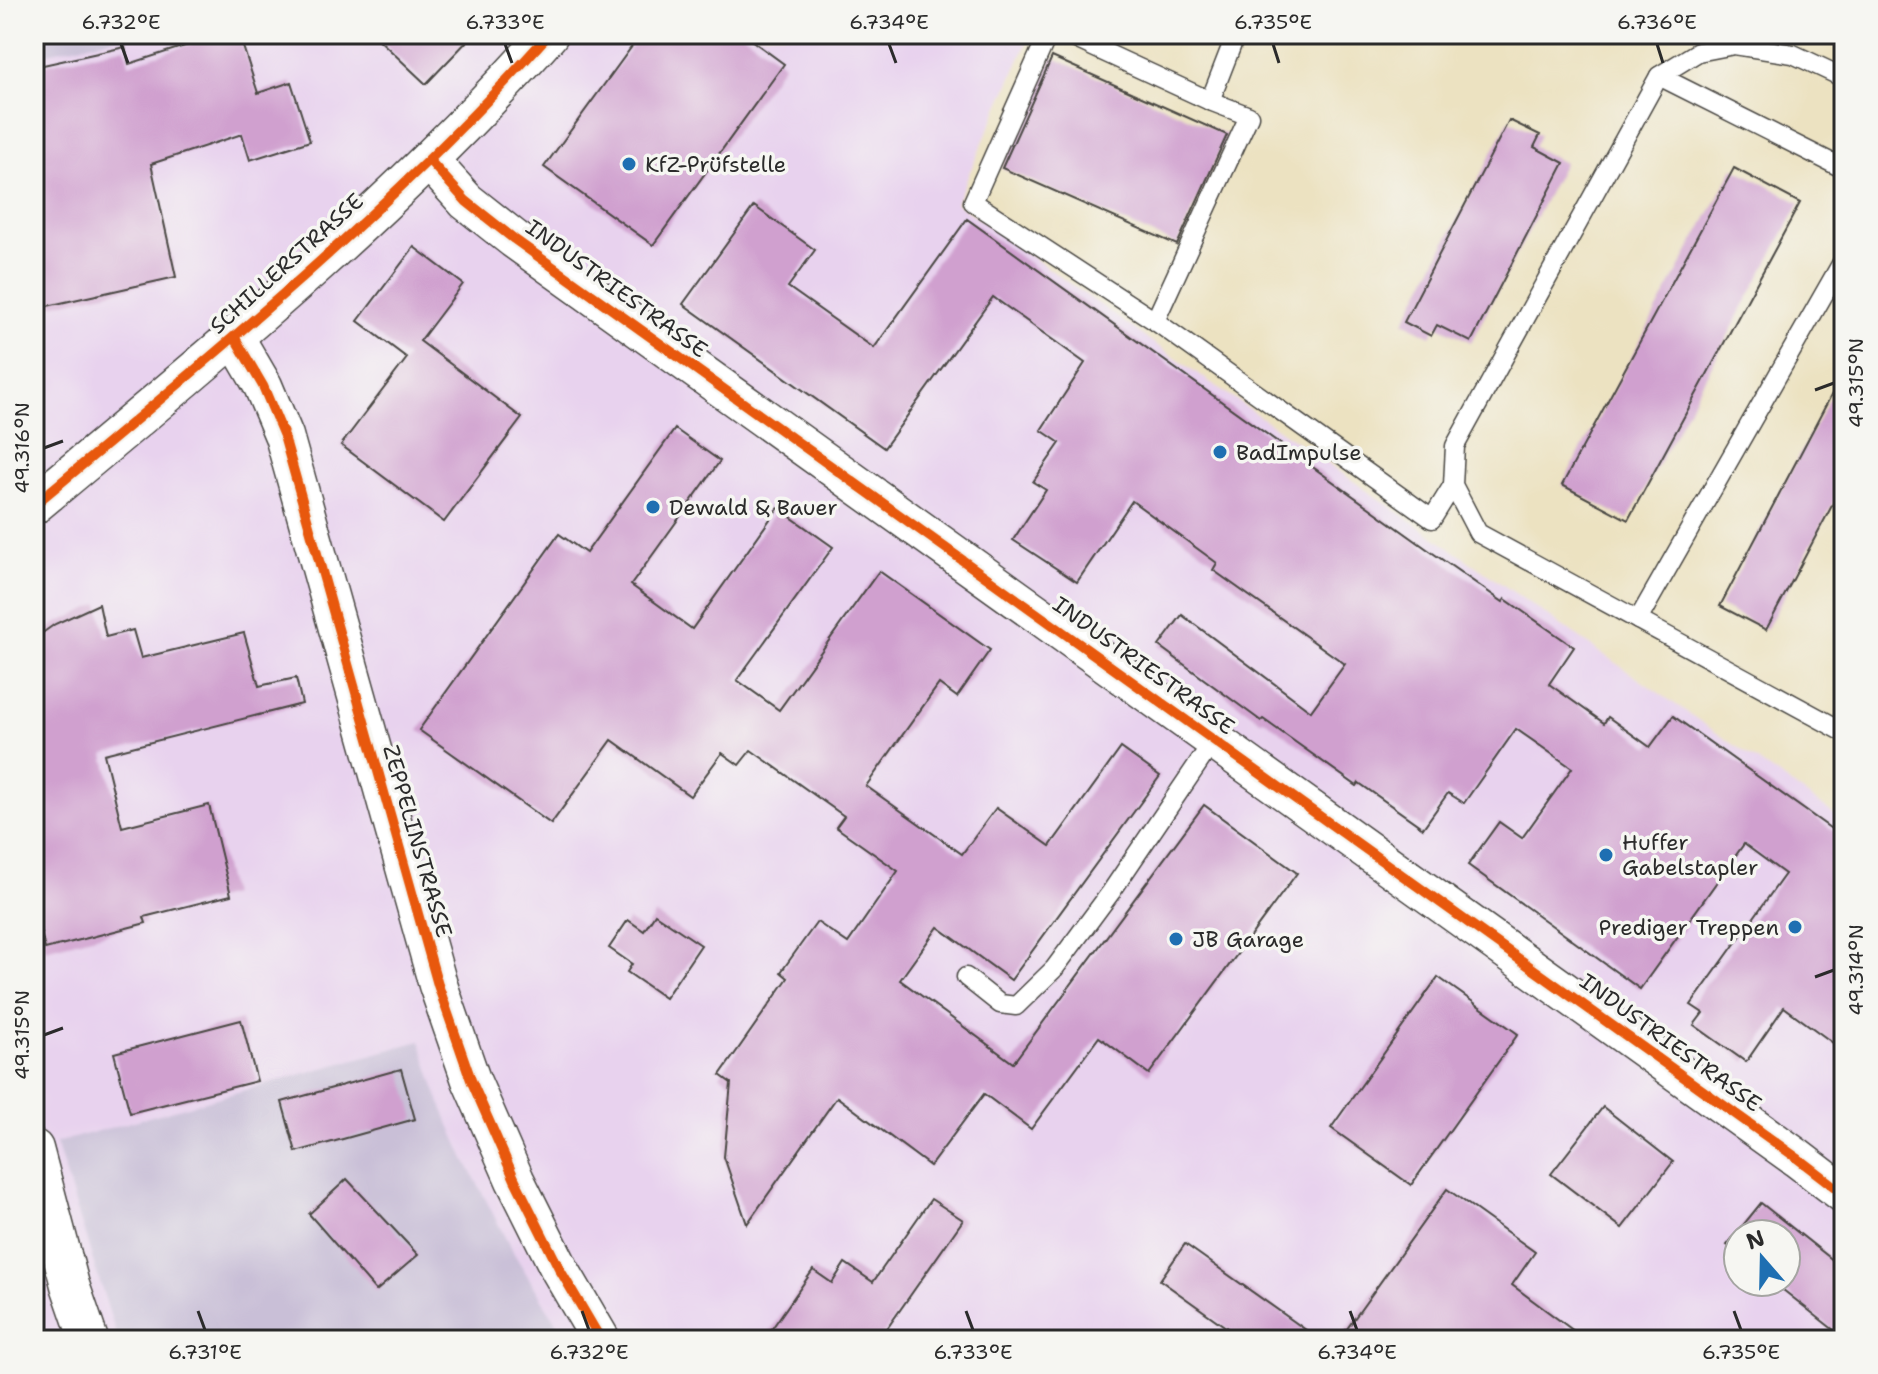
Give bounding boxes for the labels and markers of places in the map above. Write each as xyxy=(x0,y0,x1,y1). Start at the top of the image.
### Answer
place label: KfZ-Prüfstelle xyxy=(645,150,786,179)
marker: KfZ-Prüfstelle xyxy=(620,155,638,173)
place label: BadImpulse xyxy=(1236,438,1362,467)
marker: BadImpulse xyxy=(1211,443,1229,461)
place label: Dewald & Bauer xyxy=(669,493,838,522)
marker: Dewald & Bauer xyxy=(644,498,662,516)
place label: Huffer Gabelstapler xyxy=(1622,828,1758,882)
marker: Huffer Gabelstapler xyxy=(1597,846,1615,864)
place label: Prediger Treppen xyxy=(1599,913,1779,942)
marker: Prediger Treppen xyxy=(1786,918,1804,936)
place label: JB Garage xyxy=(1192,925,1304,954)
marker: JB Garage xyxy=(1167,930,1185,948)

